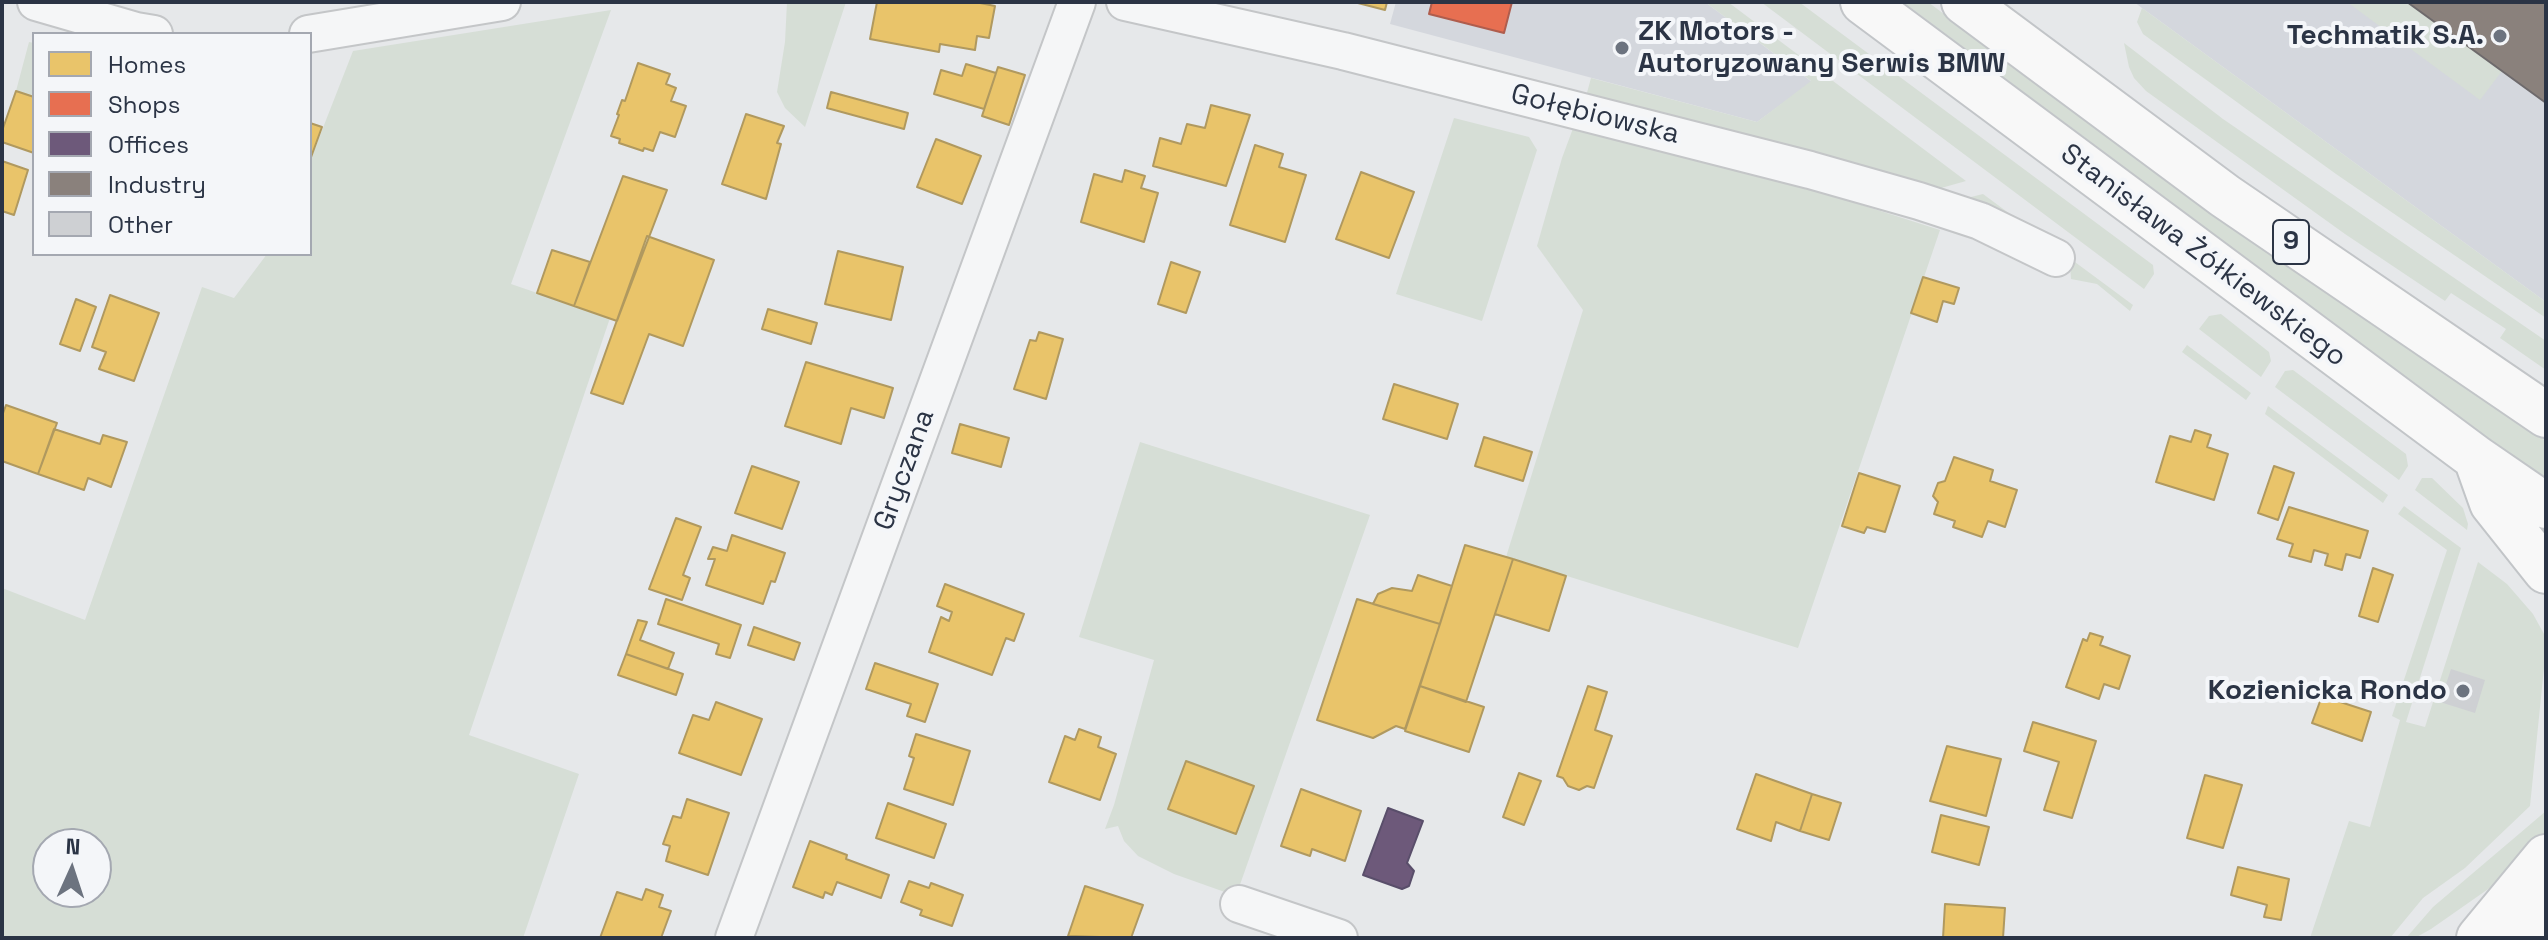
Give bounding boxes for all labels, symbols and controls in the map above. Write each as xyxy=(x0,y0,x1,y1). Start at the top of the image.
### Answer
place label: ZK Motors - Autoryzowany Serwis BMW xyxy=(1638,15,2005,81)
place label: Techmatik S.A. xyxy=(2287,19,2484,53)
marker: Techmatik S.A. xyxy=(2491,27,2509,45)
legend xyxy=(32,32,312,256)
marker: ZK Motors - Autoryzowany Serwis BMW xyxy=(1613,39,1631,57)
text: Homes xyxy=(108,49,186,80)
street label: Gołębiowska xyxy=(1507,78,1683,152)
text: Shops xyxy=(108,89,180,120)
text: Offices xyxy=(108,129,189,160)
street label: Stanisława Żółkiewskiego xyxy=(2054,138,2352,374)
text: Industry xyxy=(108,169,206,200)
text: Other xyxy=(108,209,173,240)
road number: 9 xyxy=(2273,220,2309,264)
street label: Gryczana xyxy=(868,405,942,535)
place label: Kozienicka Rondo xyxy=(2208,674,2447,708)
marker: Kozienicka Rondo xyxy=(2454,682,2472,700)
north arrow xyxy=(32,828,112,908)
text: N xyxy=(65,832,81,860)

